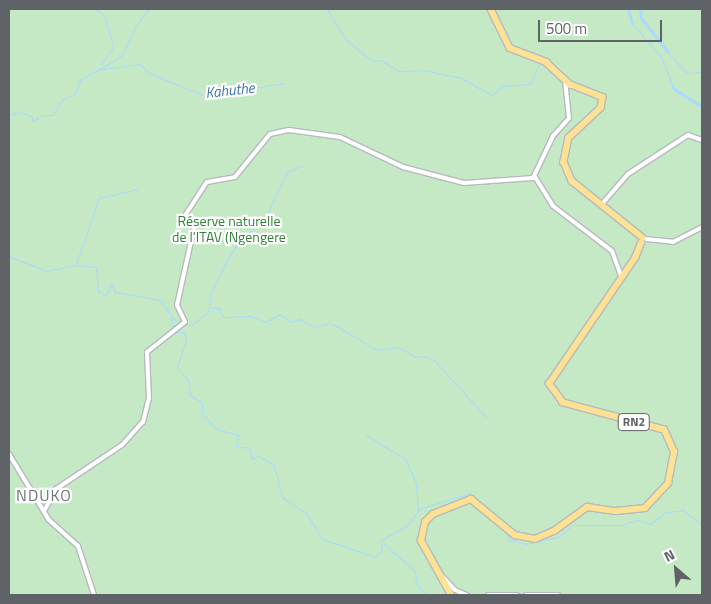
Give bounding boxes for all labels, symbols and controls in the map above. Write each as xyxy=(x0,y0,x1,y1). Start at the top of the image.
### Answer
scale bar xyxy=(541,10,665,42)
text: 500 m xyxy=(546,17,587,40)
water label: Kahuthe xyxy=(205,78,255,102)
park label: Réserve naturelle de l'ITAV (Ngengere xyxy=(172,213,286,246)
road number: RN2 xyxy=(618,412,650,432)
district label: NDUKO xyxy=(15,485,73,505)
north arrow xyxy=(651,544,701,594)
text: N xyxy=(660,544,678,567)

